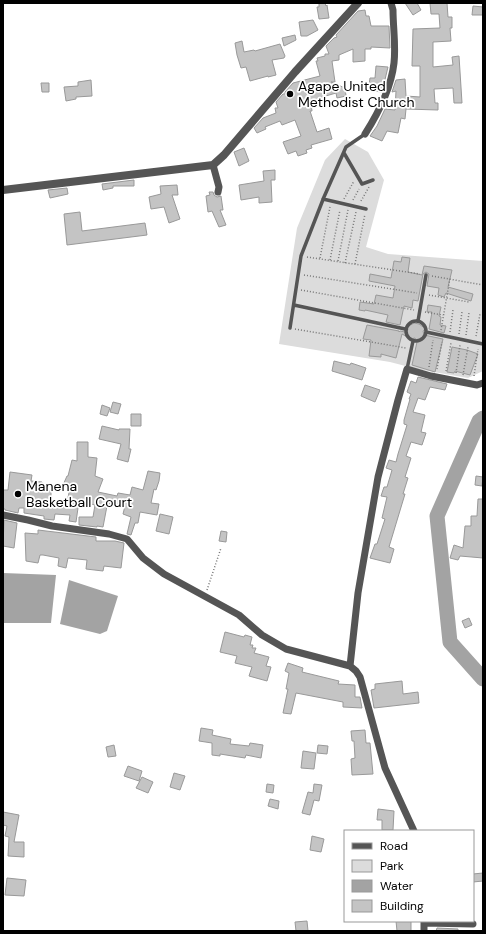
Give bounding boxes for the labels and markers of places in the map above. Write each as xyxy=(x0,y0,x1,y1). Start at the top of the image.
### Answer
place label: Agape United Methodist Church xyxy=(298,77,414,111)
marker: Agape United Methodist Church xyxy=(285,89,295,99)
place label: Manena Basketball Court xyxy=(26,477,132,511)
marker: Manena Basketball Court xyxy=(13,489,23,499)

